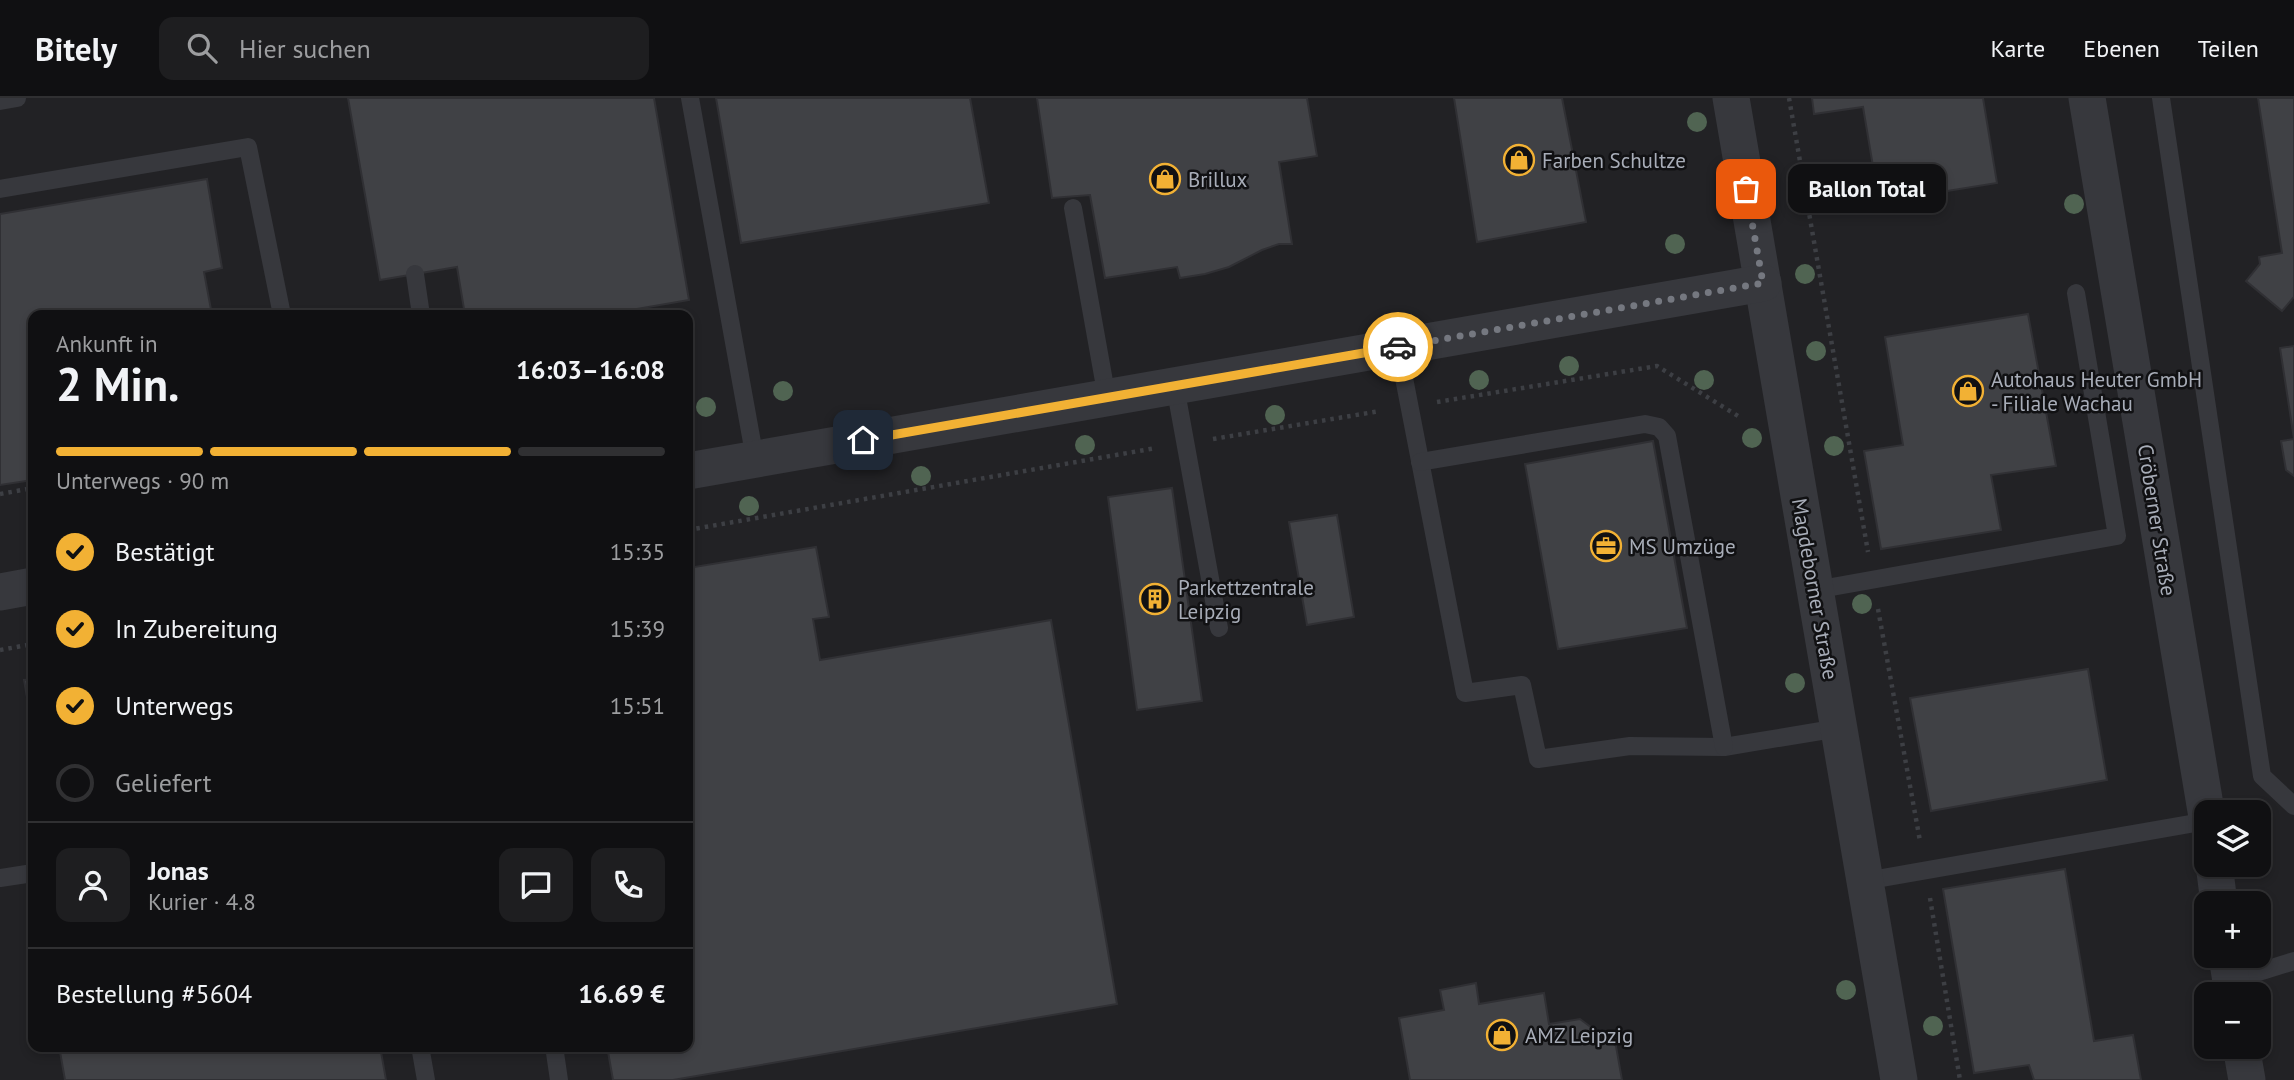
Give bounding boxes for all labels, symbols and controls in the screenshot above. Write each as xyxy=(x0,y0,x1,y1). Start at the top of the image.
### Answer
search box xyxy=(159,17,649,80)
text: Bitely xyxy=(35,27,117,70)
icon: search xyxy=(183,29,221,67)
text: Hier suchen xyxy=(239,32,371,65)
text: Karte xyxy=(1991,33,2045,64)
text: Ebenen xyxy=(2083,33,2160,64)
text: Teilen xyxy=(2198,33,2259,64)
shop icon: Farben Schultze xyxy=(1502,143,1536,177)
place label: Farben Schultze xyxy=(1542,147,1686,174)
pin xyxy=(1716,159,1776,219)
shop icon: Brillux xyxy=(1148,162,1182,196)
callout: Ballon Total xyxy=(1788,164,1946,214)
place label: Brillux xyxy=(1188,166,1248,193)
icon: bag xyxy=(1727,170,1765,208)
text: Ballon Total xyxy=(1808,174,1926,203)
courier xyxy=(1363,312,1433,382)
icon: car xyxy=(1379,328,1417,366)
text: Ankunft in xyxy=(56,329,158,358)
text: 16:03–16:08 xyxy=(516,353,665,386)
text: 2 Min. xyxy=(56,354,179,414)
place label: Autohaus Heuter GmbH - Filiale Wachau xyxy=(1991,366,2202,417)
shop icon: Autohaus Heuter GmbH - Filiale Wachau xyxy=(1951,374,1985,408)
pin xyxy=(833,410,893,470)
icon: home xyxy=(844,421,882,459)
street label: Cröberner Straße xyxy=(2132,442,2182,598)
text: Unterwegs · 90 m xyxy=(56,466,229,495)
street label: Magdeborner Straße xyxy=(1786,496,1844,682)
office icon: MS Umzüge xyxy=(1589,529,1623,563)
icon: check xyxy=(56,533,94,571)
place label: MS Umzüge xyxy=(1629,533,1736,560)
text: Bestätigt xyxy=(115,535,215,568)
text: 15:35 xyxy=(610,537,665,566)
place label: Parkettzentrale Leipzig xyxy=(1178,574,1314,625)
building icon: Parkettzentrale Leipzig xyxy=(1138,582,1172,616)
icon: check xyxy=(56,610,94,648)
text: In Zubereitung xyxy=(115,612,278,645)
text: 15:39 xyxy=(610,614,665,643)
icon: check xyxy=(56,687,94,725)
text: Unterwegs xyxy=(115,689,233,722)
text: 15:51 xyxy=(610,691,665,720)
text: Geliefert xyxy=(115,766,212,799)
map controls xyxy=(2194,800,2271,1059)
button: layers xyxy=(2194,800,2271,877)
button: person xyxy=(56,848,130,922)
button: chat xyxy=(499,848,573,922)
button: phone xyxy=(591,848,665,922)
text: Jonas xyxy=(148,854,209,887)
text: Kurier · 4.8 xyxy=(148,887,256,916)
button: + xyxy=(2194,891,2271,968)
text: Bestellung #5604 xyxy=(56,977,252,1010)
text: 16.69 € xyxy=(578,977,665,1010)
button: − xyxy=(2194,982,2271,1059)
shop icon: AMZ Leipzig xyxy=(1485,1018,1519,1052)
place label: AMZ Leipzig xyxy=(1525,1022,1633,1049)

